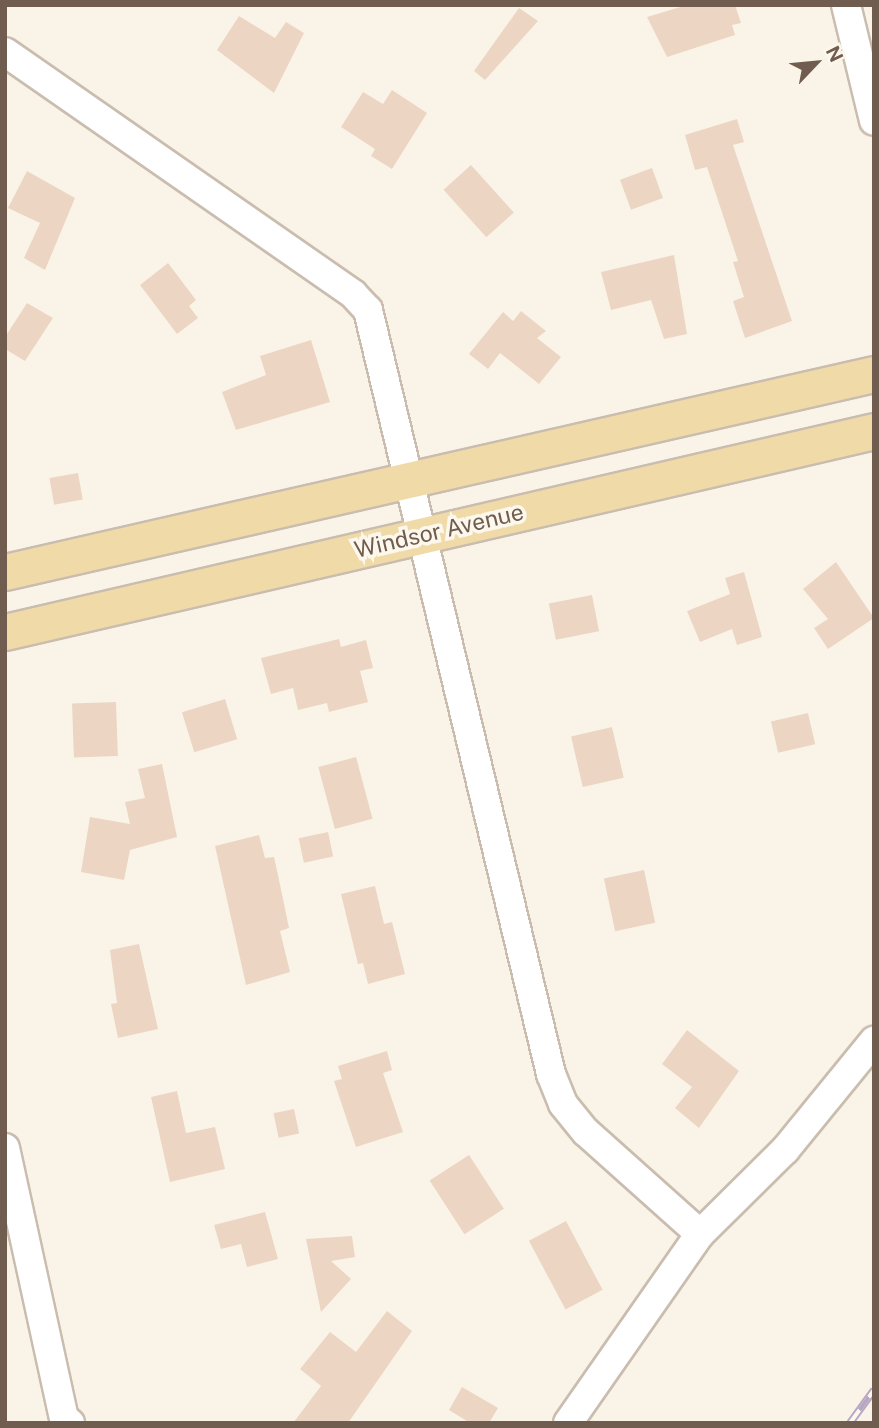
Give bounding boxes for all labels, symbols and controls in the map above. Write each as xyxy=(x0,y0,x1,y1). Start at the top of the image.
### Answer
north arrow xyxy=(781,28,851,98)
text: N xyxy=(822,42,848,65)
street label: Windsor Avenue xyxy=(352,498,526,564)

